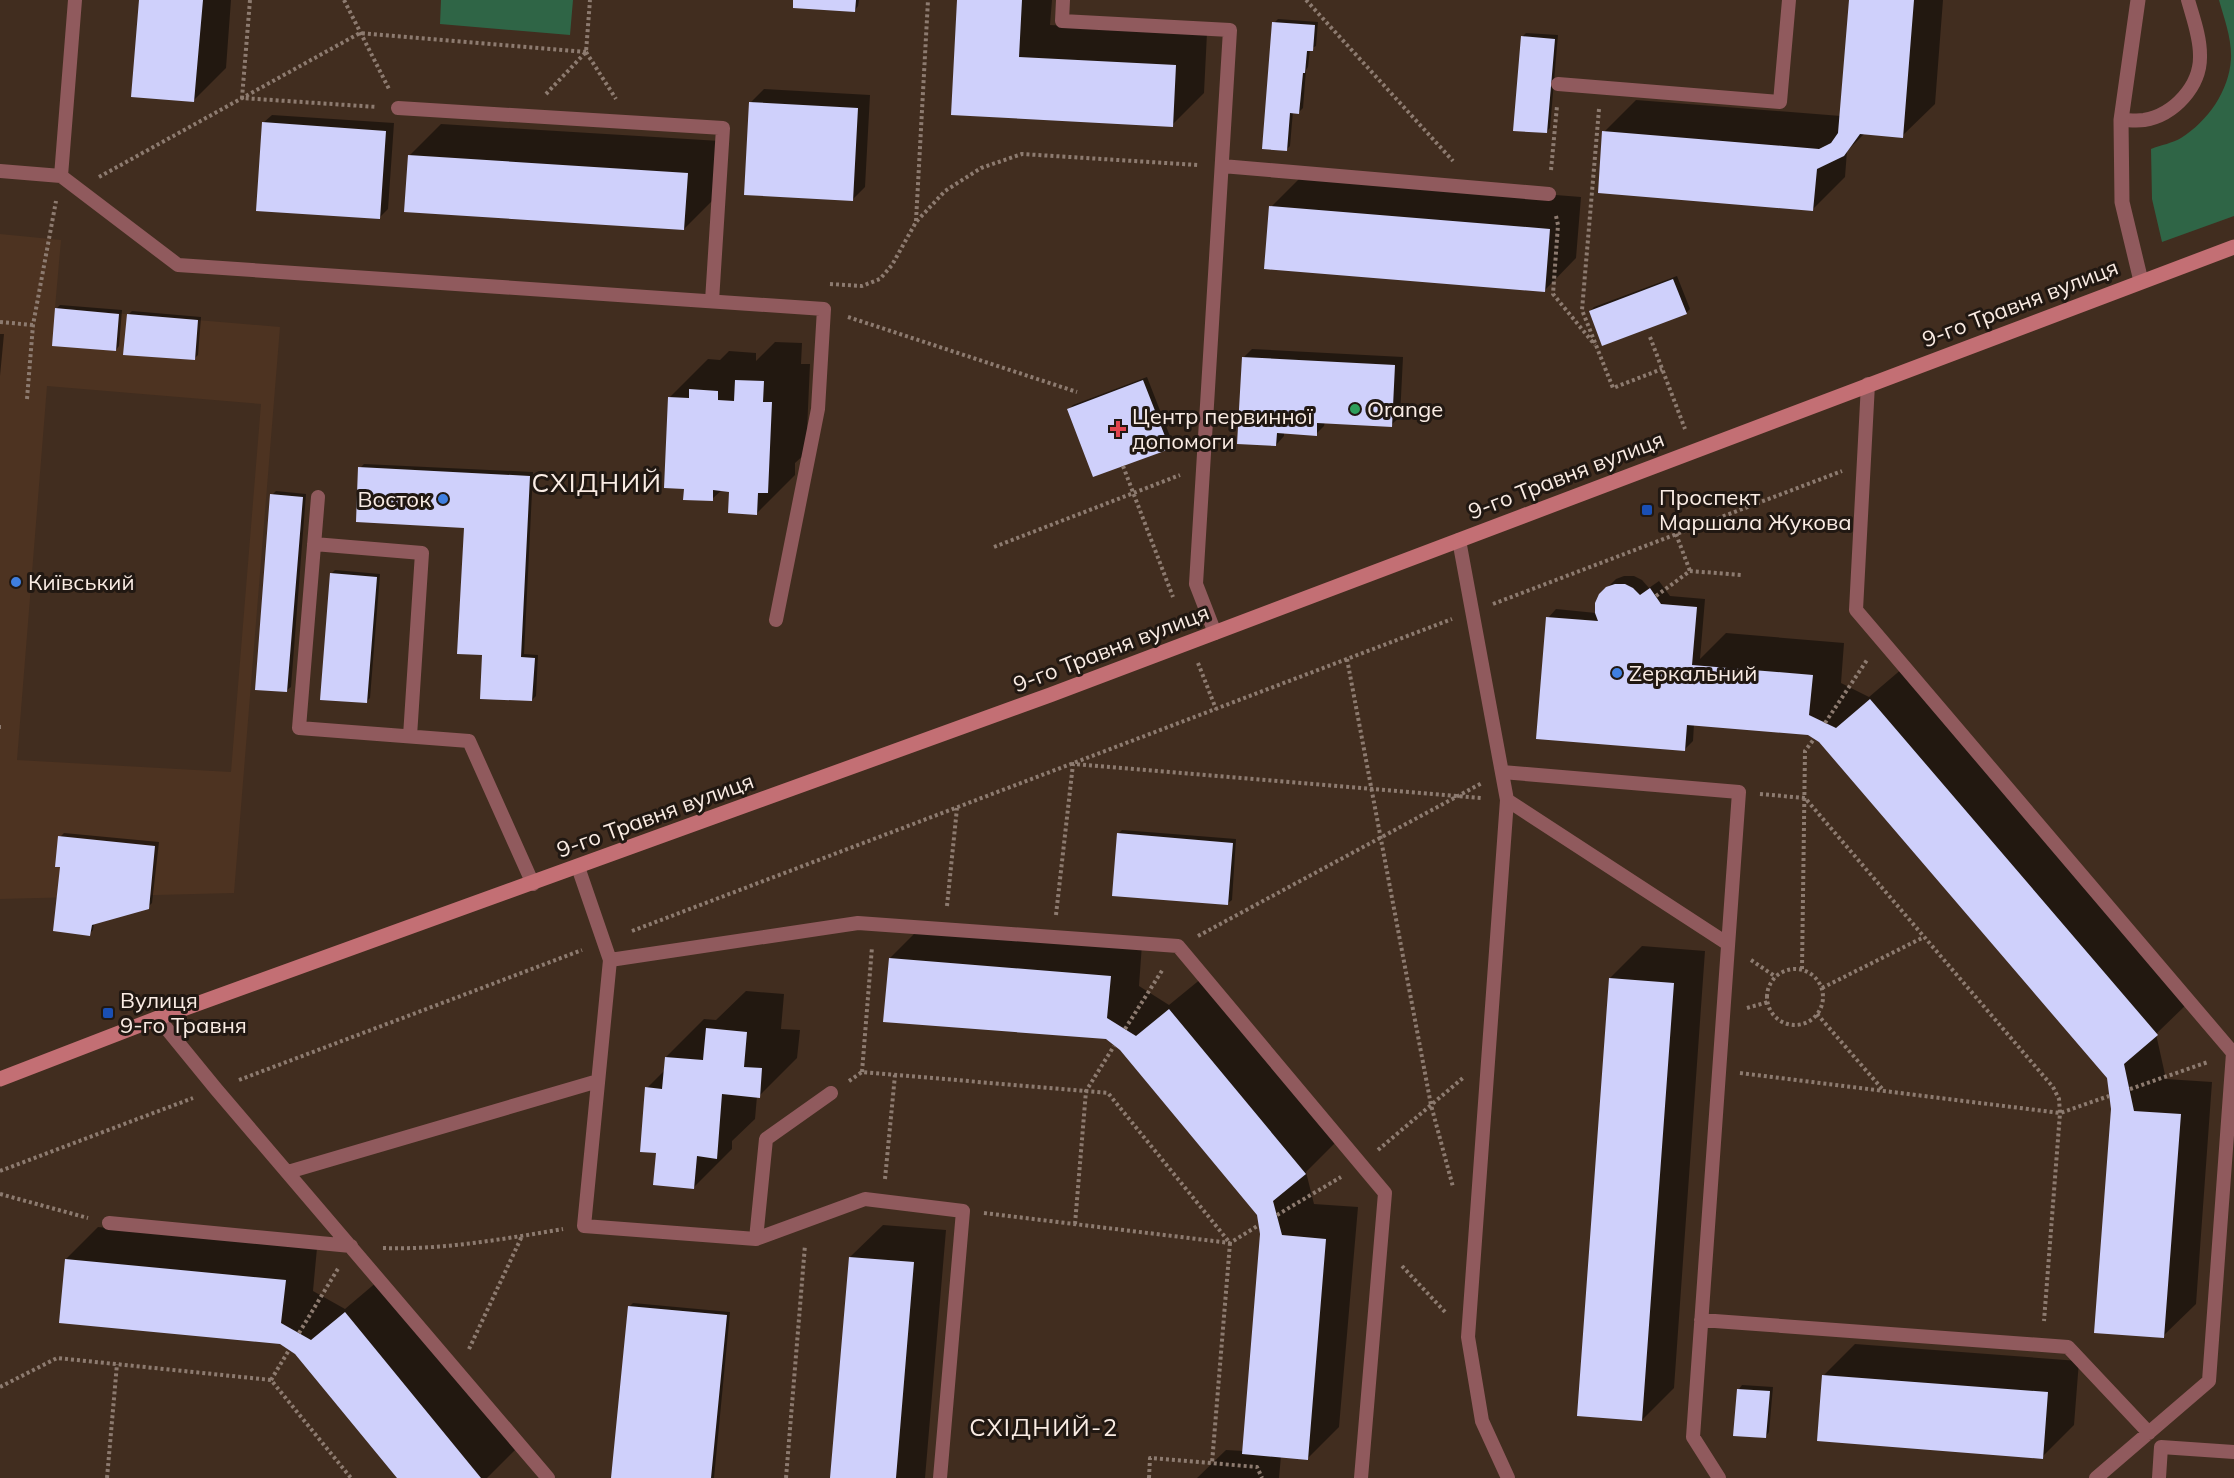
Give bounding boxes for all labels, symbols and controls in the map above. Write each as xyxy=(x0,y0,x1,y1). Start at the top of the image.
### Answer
street label: 9-го Травня вулиця xyxy=(1918,253,2122,353)
place label: Orange xyxy=(1367,395,1443,423)
place label: Центр первинної допомоги xyxy=(1132,402,1313,455)
marker: Orange xyxy=(1348,402,1362,416)
marker: Центр первинної допомоги xyxy=(1109,420,1127,438)
street label: 9-го Травня вулиця xyxy=(1464,425,1668,525)
district label: СХІДНИЙ xyxy=(531,466,663,499)
place label: Проспект Маршала Жукова xyxy=(1659,483,1852,536)
place label: Восток xyxy=(358,485,431,513)
marker: Восток xyxy=(436,492,450,506)
marker: Проспект Маршала Жукова xyxy=(1640,503,1654,517)
place label: Київський xyxy=(28,568,134,596)
marker: Київський xyxy=(9,575,23,589)
street label: 9-го Травня вулиця xyxy=(1009,598,1213,698)
place label: Zеркальний xyxy=(1629,659,1757,687)
marker: Zеркальний xyxy=(1610,666,1624,680)
street label: 9-го Травня вулиця xyxy=(553,766,757,864)
place label: Вулиця 9-го Травня xyxy=(120,986,247,1039)
marker: Вулиця 9-го Травня xyxy=(101,1006,115,1020)
district label: СХІДНИЙ-2 xyxy=(969,1412,1119,1442)

